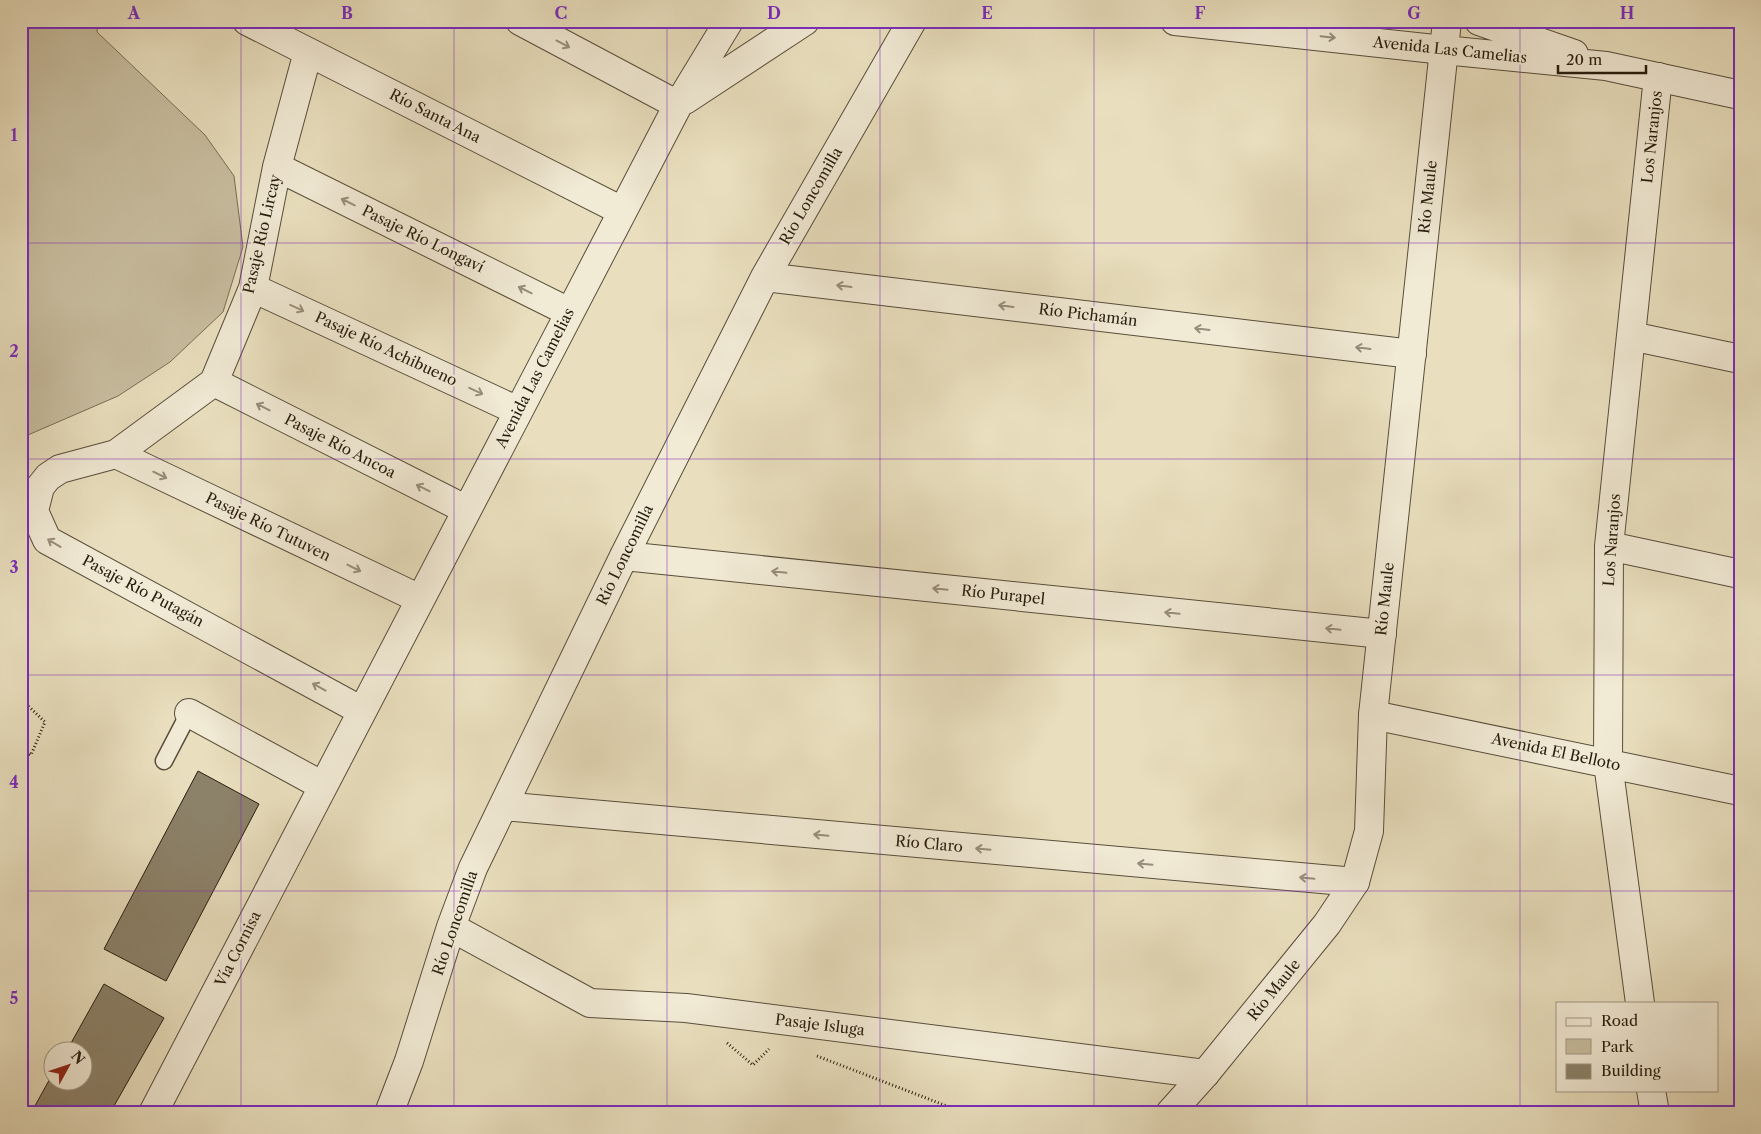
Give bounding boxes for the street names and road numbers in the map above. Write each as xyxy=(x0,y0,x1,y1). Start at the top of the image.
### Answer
street label: Avenida Las Camelias xyxy=(1371,32,1528,67)
street label: Río Santa Ana xyxy=(386,84,484,147)
street label: Los Naranjos xyxy=(1637,90,1666,184)
street label: Río Loncomilla xyxy=(775,143,846,248)
street label: Río Maule xyxy=(1414,159,1441,235)
street label: Pasaje Río Lircay xyxy=(239,172,285,295)
street label: Pasaje Río Longaví xyxy=(359,201,488,277)
street label: Río Pichamán xyxy=(1037,299,1139,330)
street label: Avenida Las Camelias xyxy=(491,305,578,452)
street label: Pasaje Río Achibueno xyxy=(312,307,460,390)
street label: Pasaje Río Ancoa xyxy=(281,409,399,482)
street label: Pasaje Río Tutuven xyxy=(203,488,334,565)
street label: Los Naranjos xyxy=(1599,493,1624,587)
street label: Río Loncomilla xyxy=(592,501,657,608)
street label: Pasaje Río Putagán xyxy=(79,550,208,631)
street label: Río Maule xyxy=(1371,561,1398,637)
street label: Río Purapel xyxy=(960,581,1046,608)
street label: Avenida El Belloto xyxy=(1489,728,1622,774)
street label: Río Claro xyxy=(894,831,964,856)
street label: Río Loncomilla xyxy=(428,868,481,978)
street label: Vía Cornisa xyxy=(210,908,265,991)
street label: Río Maule xyxy=(1243,955,1304,1024)
street label: Pasaje Isluga xyxy=(774,1010,866,1039)

